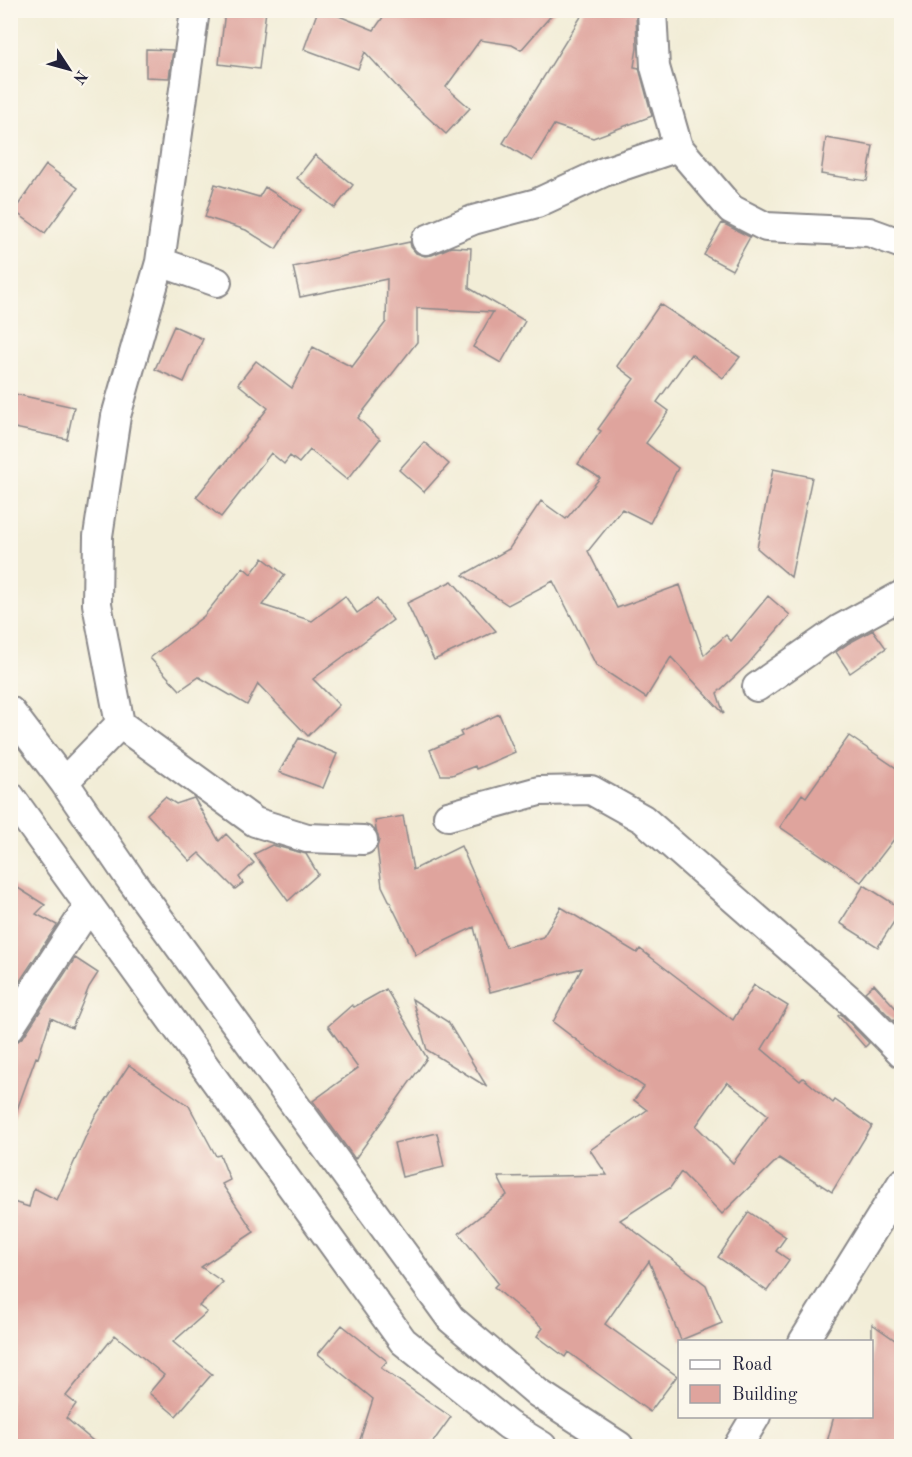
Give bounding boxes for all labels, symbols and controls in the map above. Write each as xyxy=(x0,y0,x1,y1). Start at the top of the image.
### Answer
north arrow xyxy=(39,39,99,99)
text: N xyxy=(69,67,90,87)
legend xyxy=(678,1340,873,1418)
text: Road xyxy=(732,1356,772,1374)
text: Building xyxy=(732,1386,798,1404)

